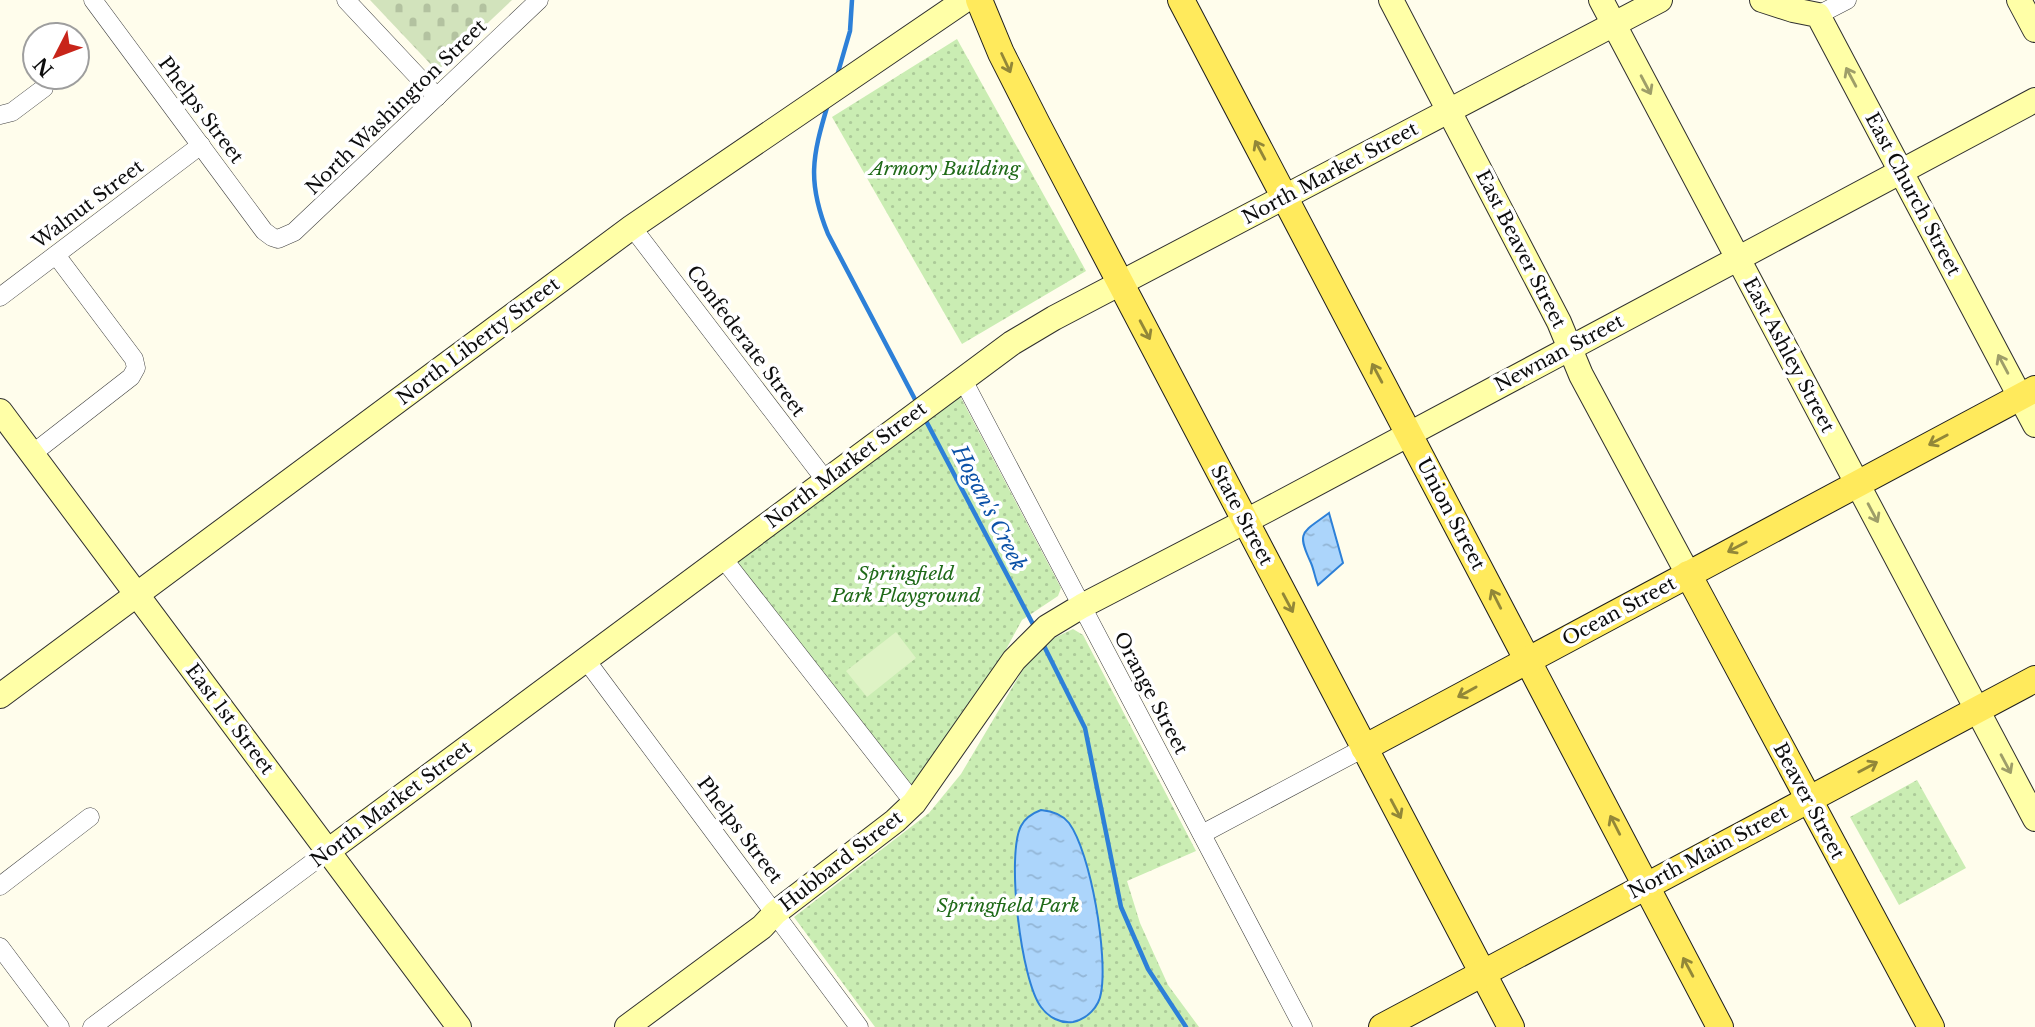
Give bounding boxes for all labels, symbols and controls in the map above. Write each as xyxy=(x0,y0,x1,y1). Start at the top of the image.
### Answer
street label: North Washington Street xyxy=(301,14,492,199)
north arrow xyxy=(21,21,91,91)
street label: Phelps Street xyxy=(154,52,249,168)
one-way arrow xyxy=(1000,52,1013,73)
text: N xyxy=(29,53,58,81)
one-way arrow xyxy=(1843,67,1857,87)
one-way arrow xyxy=(1640,74,1653,95)
street label: East Church Street xyxy=(1860,109,1966,280)
street label: North Market Street xyxy=(1238,117,1423,229)
one-way arrow xyxy=(1253,140,1266,161)
street label: Walnut Street xyxy=(27,154,149,254)
park label: Armory Building xyxy=(867,157,1022,180)
street label: East Beaver Street xyxy=(1471,166,1571,333)
street label: Confederate Street xyxy=(682,261,811,422)
street label: North Liberty Street xyxy=(392,272,565,410)
street label: East Ashley Street xyxy=(1738,274,1840,437)
street label: Newnan Street xyxy=(1491,309,1628,397)
one-way arrow xyxy=(1138,319,1152,339)
one-way arrow xyxy=(1996,354,2009,375)
one-way arrow xyxy=(1370,363,1383,384)
street label: North Market Street xyxy=(761,396,932,533)
one-way arrow xyxy=(1928,434,1949,447)
water label: Hogan's Creek xyxy=(946,440,1032,575)
street label: Union Street xyxy=(1412,454,1491,575)
street label: State Street xyxy=(1206,461,1278,570)
one-way arrow xyxy=(1866,502,1880,523)
one-way arrow xyxy=(1728,540,1748,554)
park label: Springfield Park Playground xyxy=(830,562,981,607)
street label: Ocean Street xyxy=(1558,571,1680,651)
one-way arrow xyxy=(1488,589,1502,610)
one-way arrow xyxy=(1282,592,1295,613)
street label: Orange Street xyxy=(1109,628,1193,759)
street label: East 1st Street xyxy=(181,659,280,779)
one-way arrow xyxy=(1457,686,1478,700)
street label: North Market Street xyxy=(306,735,477,872)
street label: Beaver Street xyxy=(1769,739,1850,864)
one-way arrow xyxy=(1999,753,2013,774)
one-way arrow xyxy=(1858,760,1878,774)
street label: Phelps Street xyxy=(693,772,788,888)
one-way arrow xyxy=(1389,798,1403,818)
street label: North Main Street xyxy=(1624,800,1792,904)
street label: Hubbard Street xyxy=(775,805,908,916)
one-way arrow xyxy=(1607,815,1621,836)
park label: Springfield Park xyxy=(936,894,1080,917)
one-way arrow xyxy=(1681,957,1694,978)

